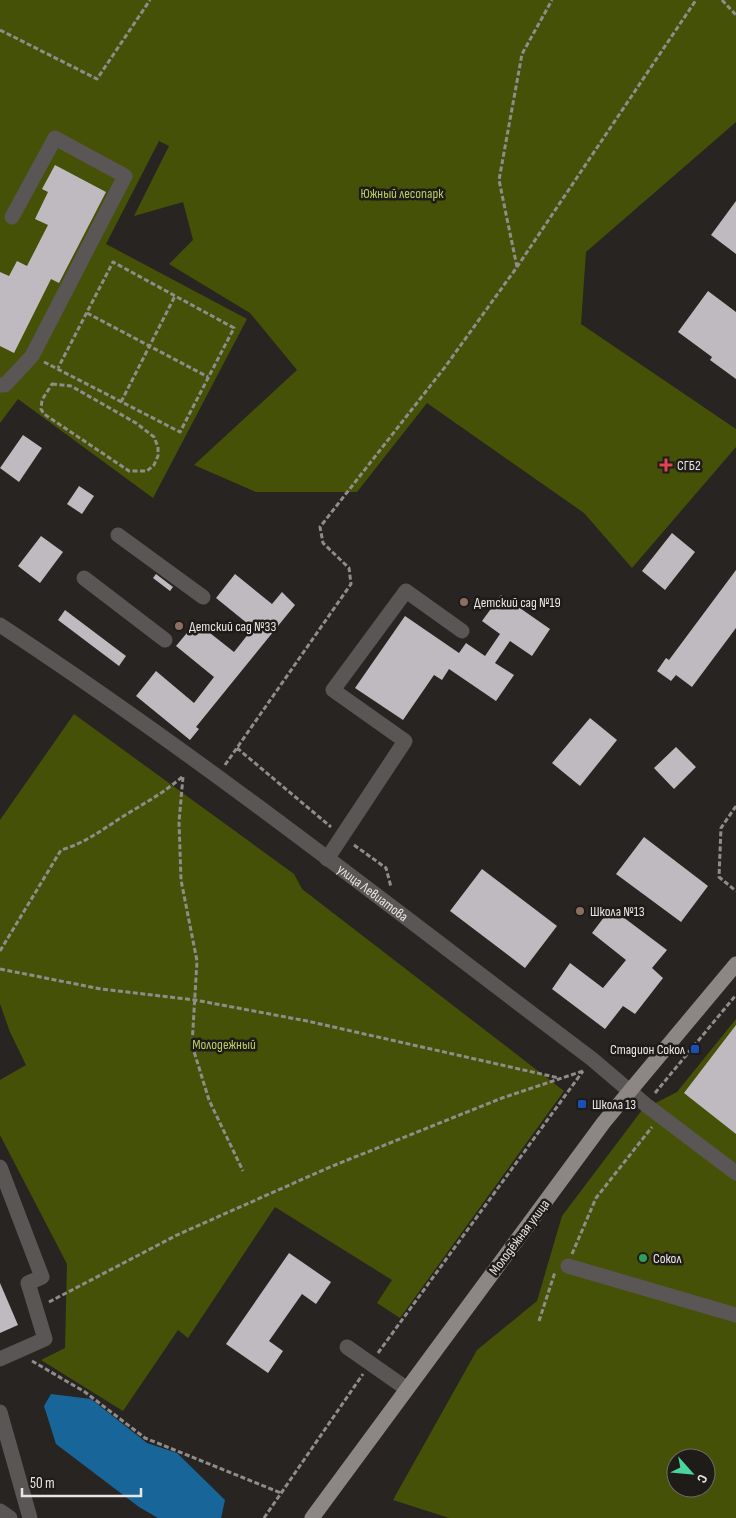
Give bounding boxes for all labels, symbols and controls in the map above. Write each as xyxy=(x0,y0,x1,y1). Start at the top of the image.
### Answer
park label: Южный лесопарк xyxy=(360,185,444,202)
place label: СГБ2 xyxy=(677,457,701,474)
marker: СГБ2 xyxy=(659,458,673,472)
place label: Детский сад №19 xyxy=(474,594,561,611)
marker: Детский сад №19 xyxy=(458,596,470,608)
place label: Детский сад №33 xyxy=(189,618,276,635)
marker: Детский сад №33 xyxy=(173,620,185,632)
street label: улица Левиатова xyxy=(334,861,411,925)
place label: Школа №13 xyxy=(590,903,645,920)
marker: Школа №13 xyxy=(574,905,586,917)
park label: Молодежный xyxy=(192,1036,256,1053)
place label: Стадион Сокол xyxy=(610,1041,685,1058)
marker: Стадион Сокол xyxy=(689,1043,701,1055)
place label: Школа 13 xyxy=(592,1096,636,1113)
marker: Школа 13 xyxy=(576,1098,588,1110)
street label: Молодёжная улица xyxy=(485,1196,553,1278)
place label: Сокол xyxy=(653,1250,681,1267)
marker: Сокол xyxy=(637,1252,649,1264)
north arrow xyxy=(666,1448,716,1498)
scale bar xyxy=(22,1466,141,1498)
text: С xyxy=(693,1472,711,1486)
text: 50 m xyxy=(30,1474,55,1493)

